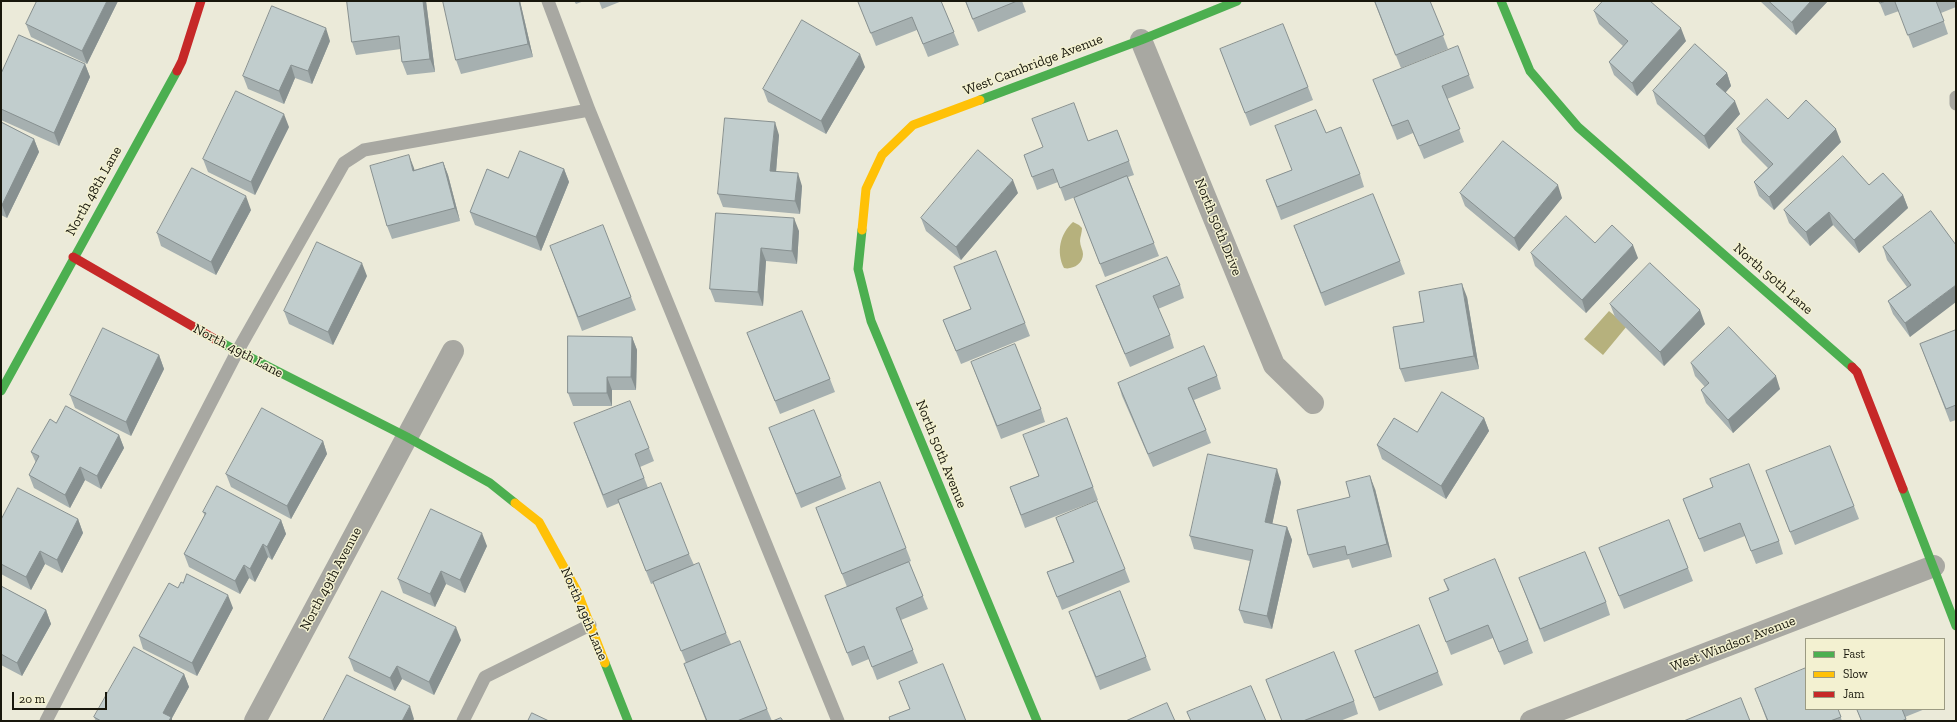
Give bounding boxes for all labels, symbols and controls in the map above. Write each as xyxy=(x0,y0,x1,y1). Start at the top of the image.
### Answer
street label: West Cambridge Avenue xyxy=(961,31,1105,99)
street label: North 48th Lane xyxy=(63,143,125,239)
street label: North 50th Drive xyxy=(1191,176,1245,278)
street label: North 50th Lane xyxy=(1730,240,1816,318)
street label: North 49th Lane xyxy=(190,320,286,382)
street label: North 50th Avenue xyxy=(912,397,970,511)
street label: North 49th Avenue xyxy=(297,524,365,634)
street label: North 49th Lane xyxy=(557,565,611,663)
street label: West Windsor Avenue xyxy=(1668,612,1798,676)
legend xyxy=(1805,638,1945,710)
text: Fast xyxy=(1843,647,1865,661)
text: Slow xyxy=(1843,667,1868,681)
scale bar xyxy=(14,684,109,710)
text: Jam xyxy=(1843,687,1864,701)
text: 20 m xyxy=(19,692,45,706)

